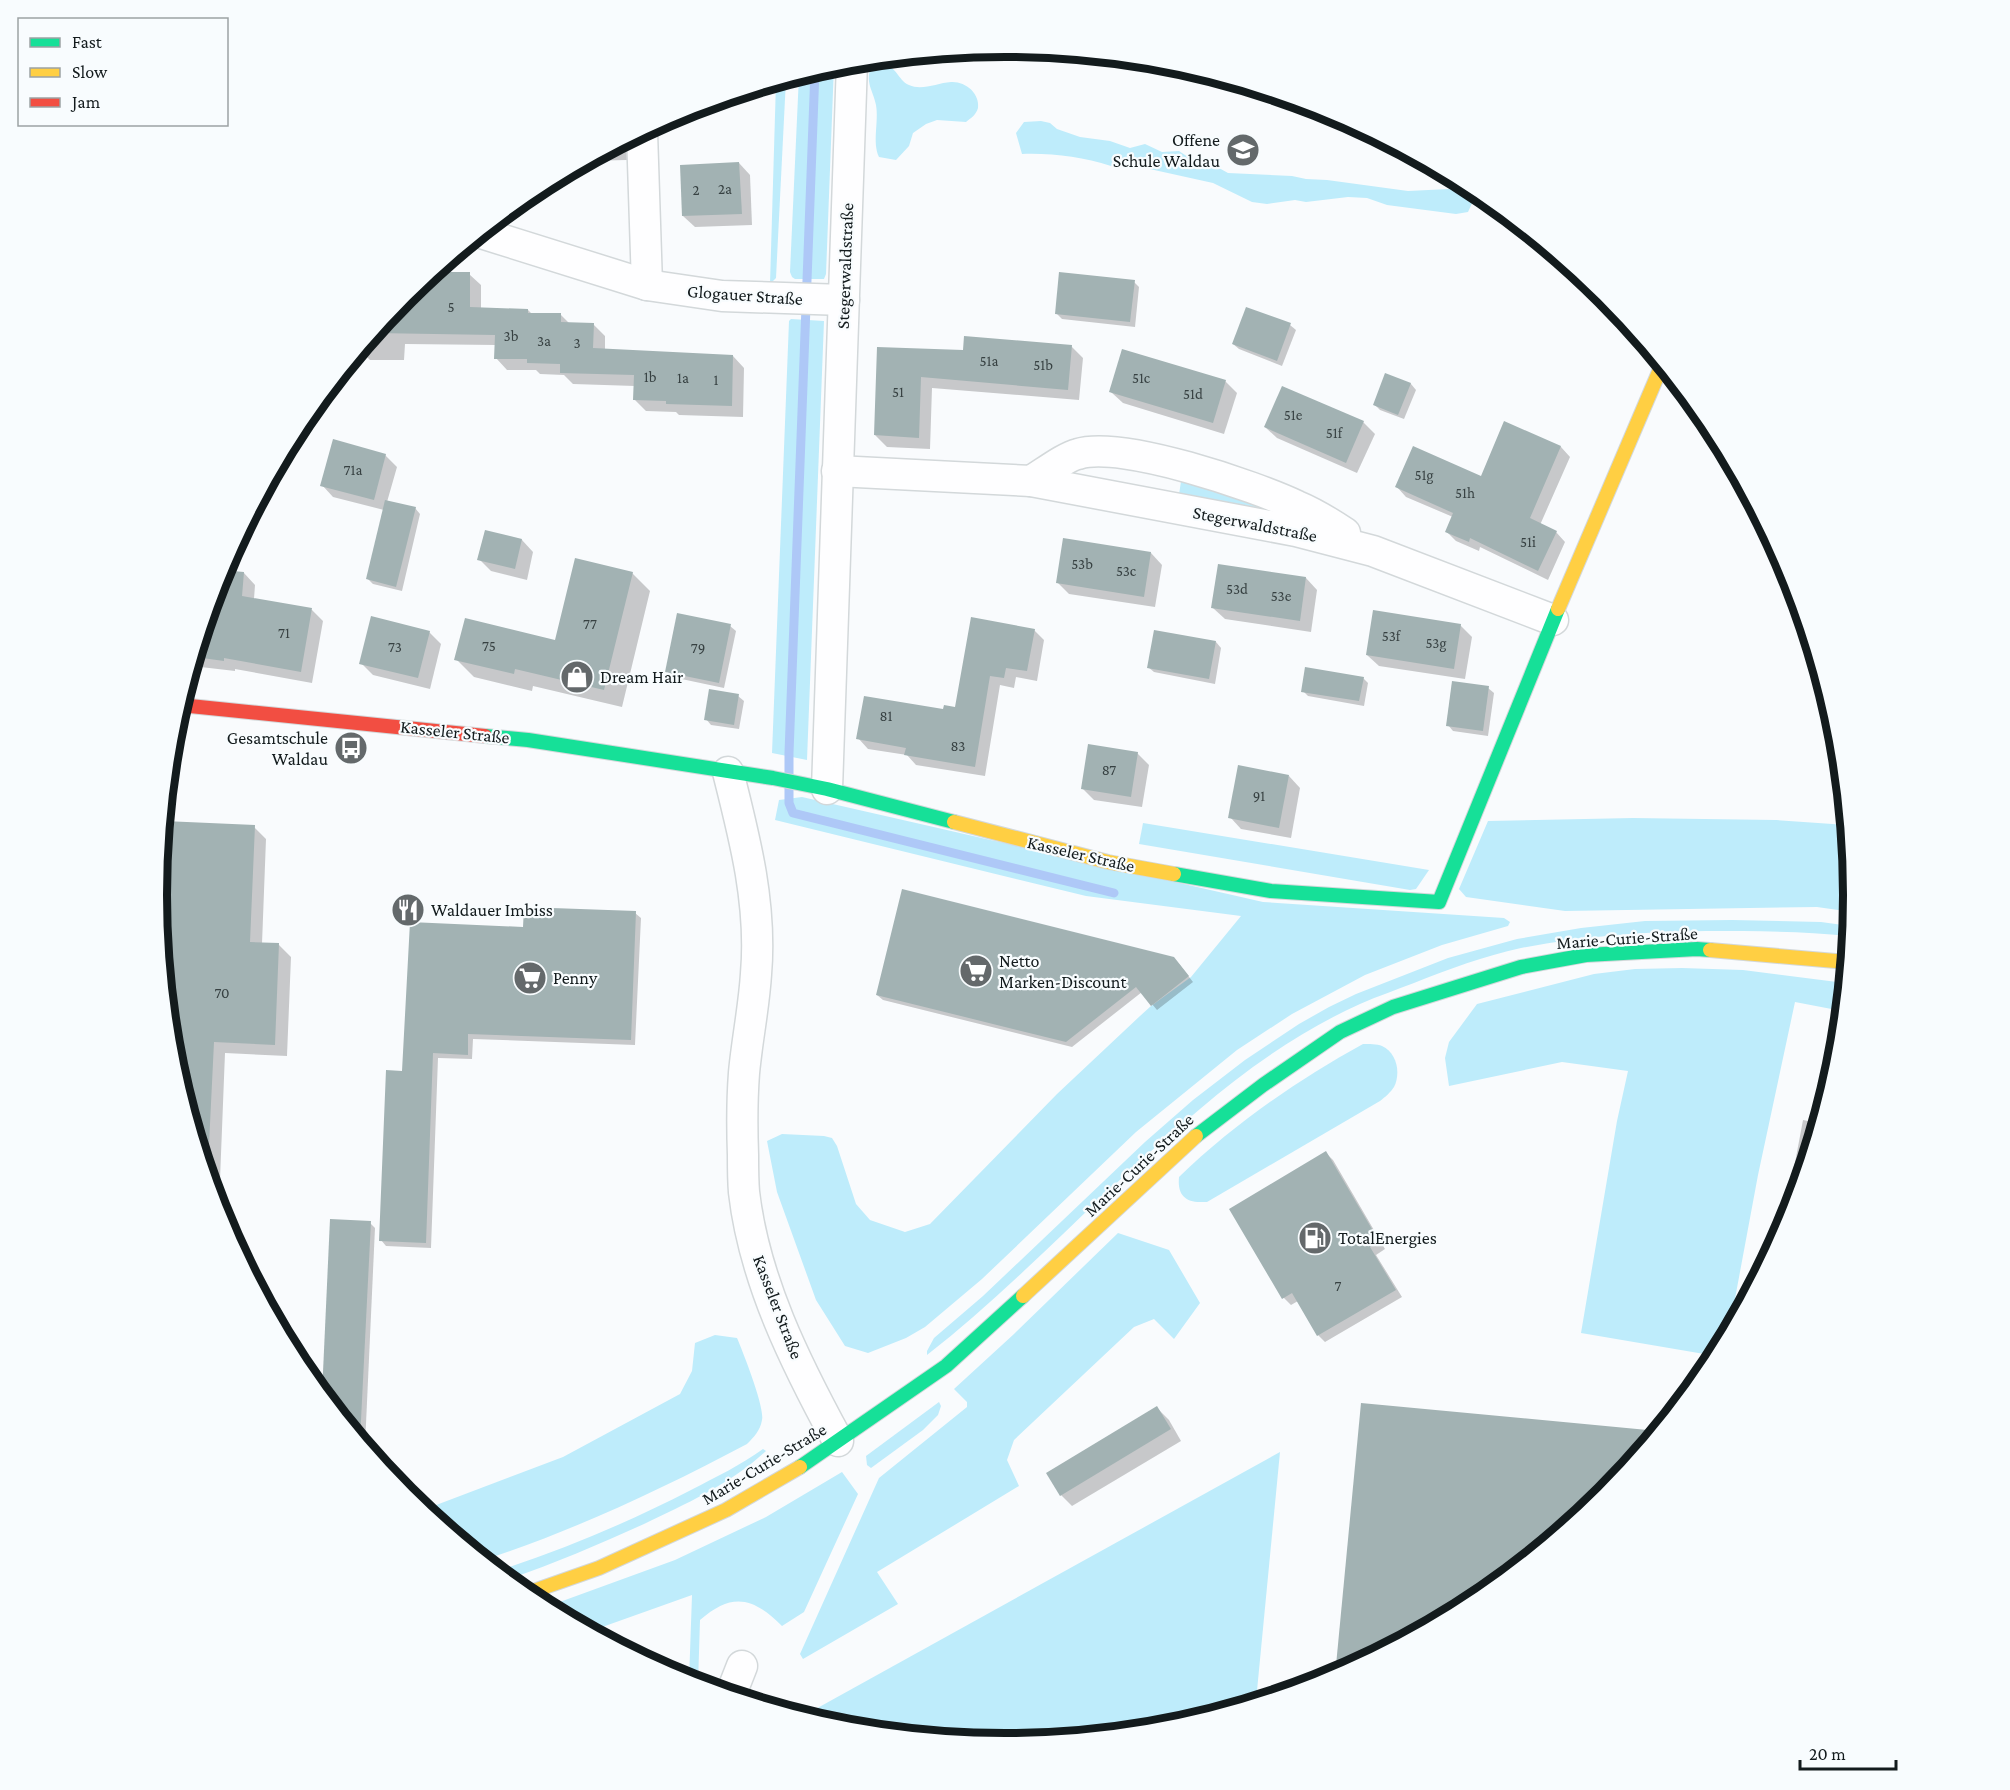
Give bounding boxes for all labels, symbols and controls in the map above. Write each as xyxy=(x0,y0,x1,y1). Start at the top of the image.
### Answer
legend xyxy=(18,18,228,126)
text: Fast xyxy=(72,32,103,52)
text: Slow xyxy=(72,62,108,82)
text: Jam xyxy=(70,92,101,112)
place label: Offene Schule Waldau xyxy=(1113,130,1220,171)
school or university icon: Offene Schule Waldau xyxy=(1225,132,1261,168)
house number: 2a xyxy=(718,181,732,197)
house number: 2 xyxy=(692,182,700,198)
street label: Stegerwaldstraße xyxy=(833,203,857,329)
street label: Glogauer Straße xyxy=(686,281,804,309)
house number: 5 xyxy=(447,299,455,315)
house number: 3b xyxy=(504,328,519,344)
house number: 3a xyxy=(537,333,551,349)
house number: 3 xyxy=(573,335,581,351)
house number: 51a xyxy=(980,353,999,369)
house number: 51b xyxy=(1033,357,1053,373)
house number: 1b xyxy=(644,369,657,385)
house number: 1a xyxy=(677,370,689,386)
house number: 51c xyxy=(1132,370,1151,386)
house number: 1 xyxy=(714,372,719,388)
house number: 51 xyxy=(892,384,904,400)
house number: 51d xyxy=(1183,386,1203,402)
house number: 51e xyxy=(1284,407,1303,423)
house number: 51f xyxy=(1326,425,1344,441)
house number: 71a xyxy=(344,462,362,478)
house number: 51g xyxy=(1414,467,1434,484)
house number: 51h xyxy=(1455,485,1475,501)
street label: Stegerwaldstraße xyxy=(1191,502,1319,546)
house number: 51i xyxy=(1520,534,1536,550)
house number: 53b xyxy=(1071,556,1093,572)
house number: 53c xyxy=(1116,563,1137,579)
house number: 53d xyxy=(1226,581,1248,597)
house number: 53e xyxy=(1271,588,1292,604)
house number: 77 xyxy=(583,616,597,632)
house number: 71 xyxy=(278,625,290,641)
house number: 53f xyxy=(1382,628,1402,644)
house number: 53g xyxy=(1425,635,1447,652)
house number: 75 xyxy=(482,638,496,654)
house number: 73 xyxy=(388,639,402,655)
house number: 79 xyxy=(691,640,705,656)
shop icon: Dream Hair xyxy=(559,659,595,695)
place label: Dream Hair xyxy=(600,667,684,687)
house number: 81 xyxy=(879,708,893,724)
street label: Kasseler Straße xyxy=(399,716,511,748)
place label: Gesamtschule Waldau xyxy=(227,728,328,769)
bus stop icon: Gesamtschule Waldau xyxy=(333,730,369,766)
house number: 83 xyxy=(951,738,965,754)
house number: 87 xyxy=(1102,762,1116,778)
house number: 91 xyxy=(1253,788,1265,804)
street label: Kasseler Straße xyxy=(1025,832,1137,876)
restaurant icon: Waldauer Imbiss xyxy=(390,892,426,928)
place label: Waldauer Imbiss xyxy=(431,900,553,920)
street label: Marie-Curie-Straße xyxy=(1556,923,1698,953)
place label: Netto Marken-Discount xyxy=(999,951,1127,992)
supermarket icon: Netto Marken-Discount xyxy=(958,953,994,989)
supermarket icon: Penny xyxy=(512,960,548,996)
place label: Penny xyxy=(553,968,598,988)
house number: 70 xyxy=(214,985,230,1001)
street label: Marie-Curie-Straße xyxy=(1080,1109,1198,1221)
fuel station icon: TotalEnergies xyxy=(1297,1220,1333,1256)
place label: TotalEnergies xyxy=(1338,1228,1437,1248)
street label: Kasseler Straße xyxy=(749,1252,807,1362)
house number: 7 xyxy=(1335,1278,1342,1294)
street label: Marie-Curie-Straße xyxy=(698,1419,830,1509)
scale bar xyxy=(1800,1733,1896,1771)
text: 20 m xyxy=(1809,1744,1846,1764)

